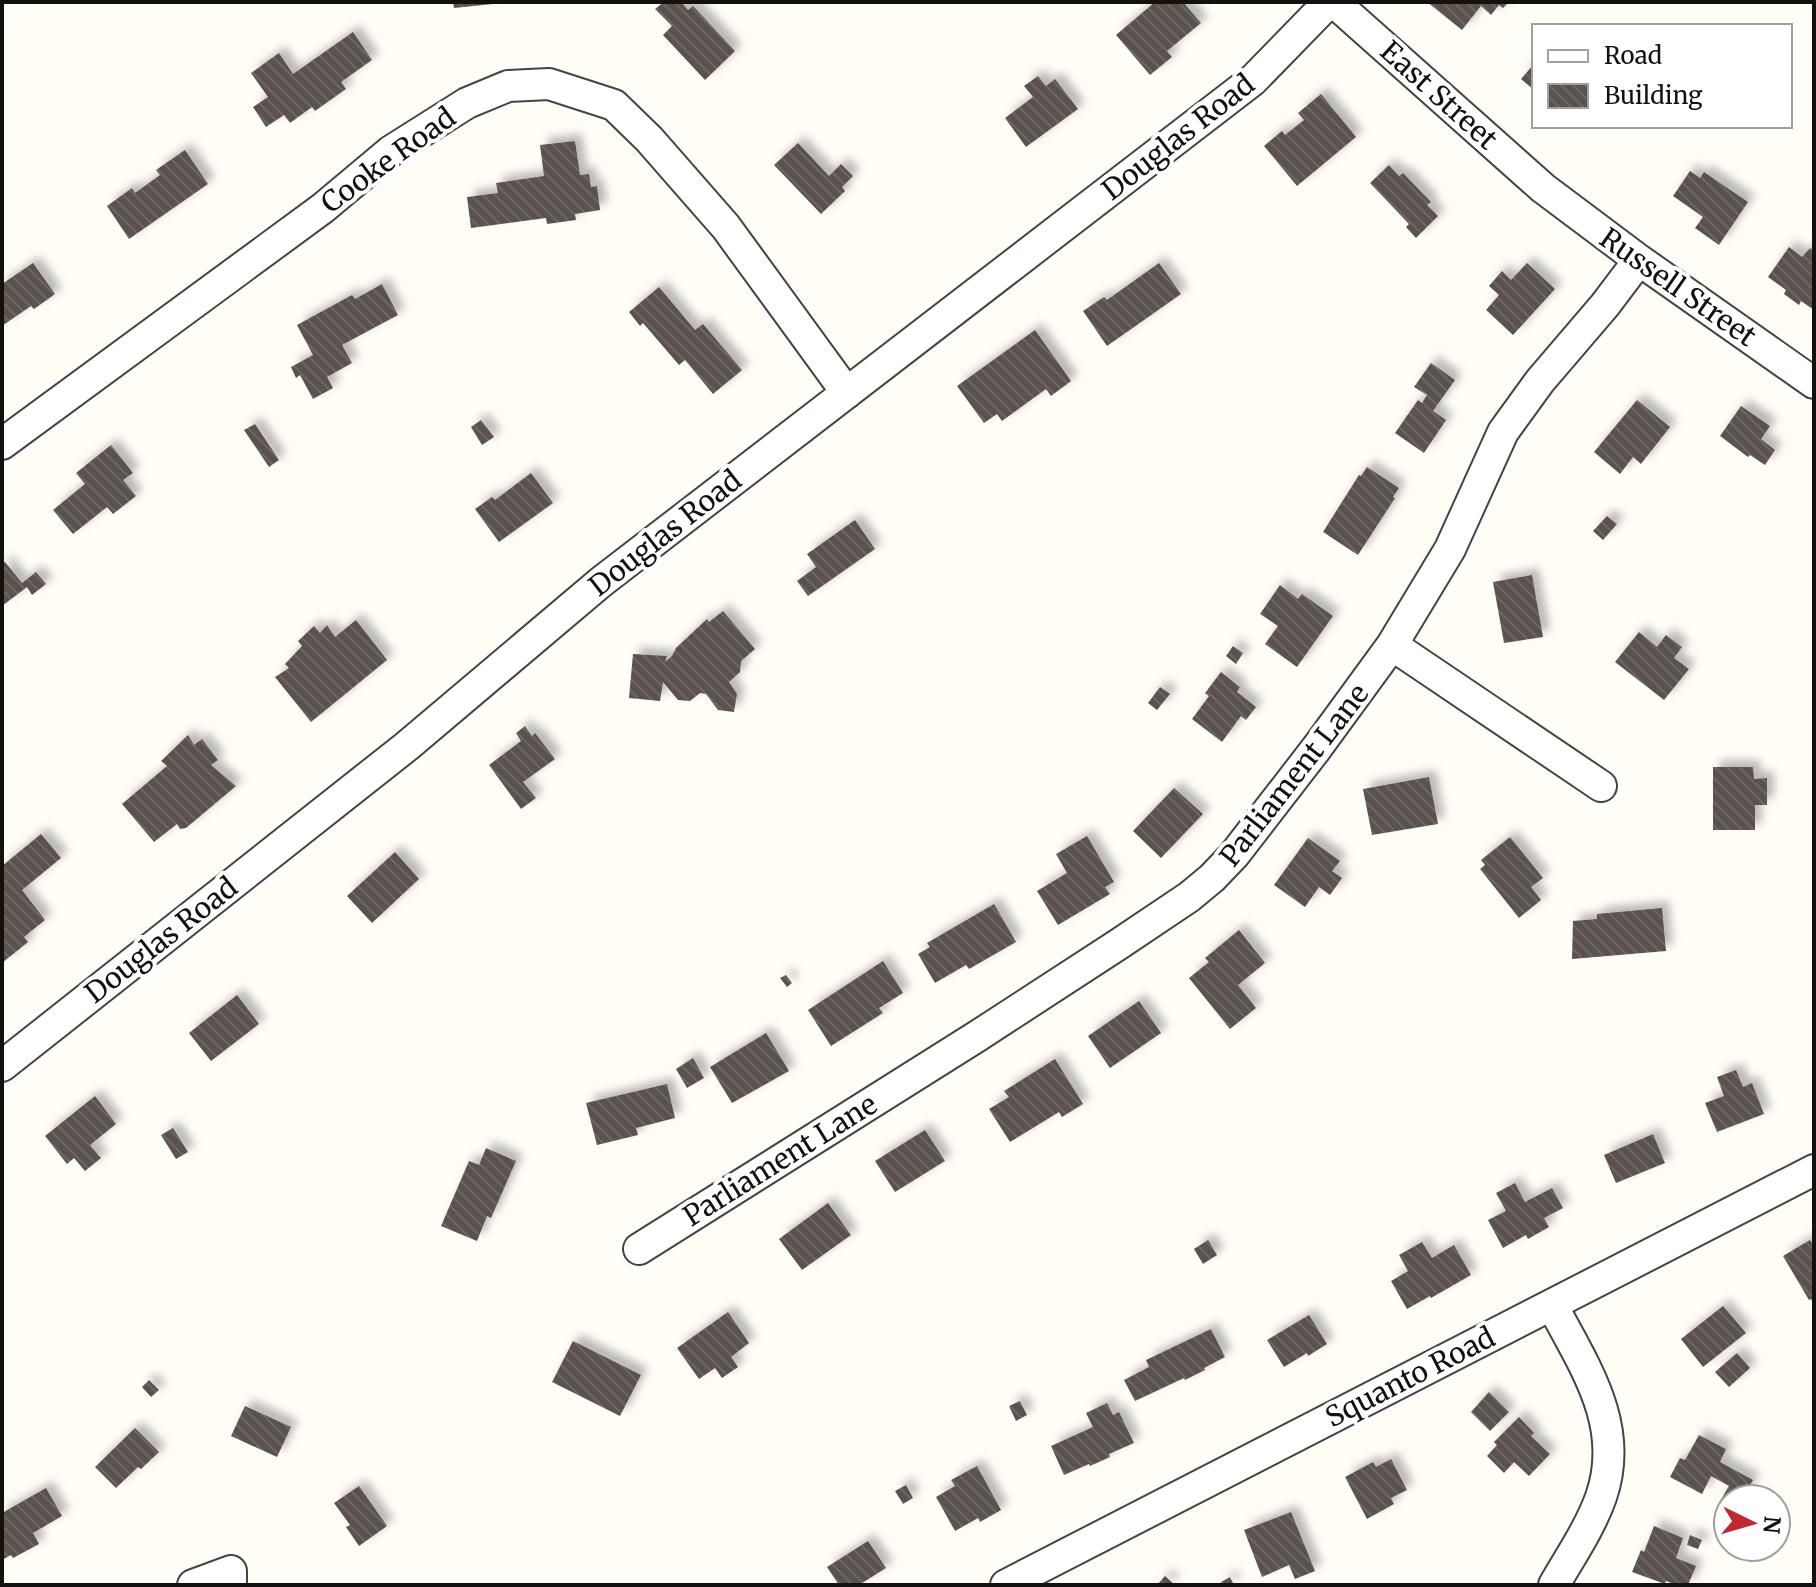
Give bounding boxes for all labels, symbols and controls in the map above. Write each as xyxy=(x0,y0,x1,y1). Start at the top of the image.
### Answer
legend xyxy=(1532,24,1792,128)
street label: East Street xyxy=(1373,33,1505,157)
text: Road xyxy=(1604,40,1662,71)
street label: Douglas Road xyxy=(1094,66,1262,208)
text: Building xyxy=(1604,80,1703,111)
street label: Cooke Road xyxy=(314,99,462,221)
street label: Russell Street xyxy=(1593,220,1763,354)
street label: Douglas Road xyxy=(581,462,749,604)
street label: Parliament Lane xyxy=(1212,677,1376,873)
street label: Douglas Road xyxy=(77,869,245,1011)
street label: Parliament Lane xyxy=(676,1086,884,1234)
street label: Squanto Road xyxy=(1319,1319,1501,1435)
north arrow xyxy=(1712,1483,1792,1563)
text: N xyxy=(1757,1515,1787,1535)

